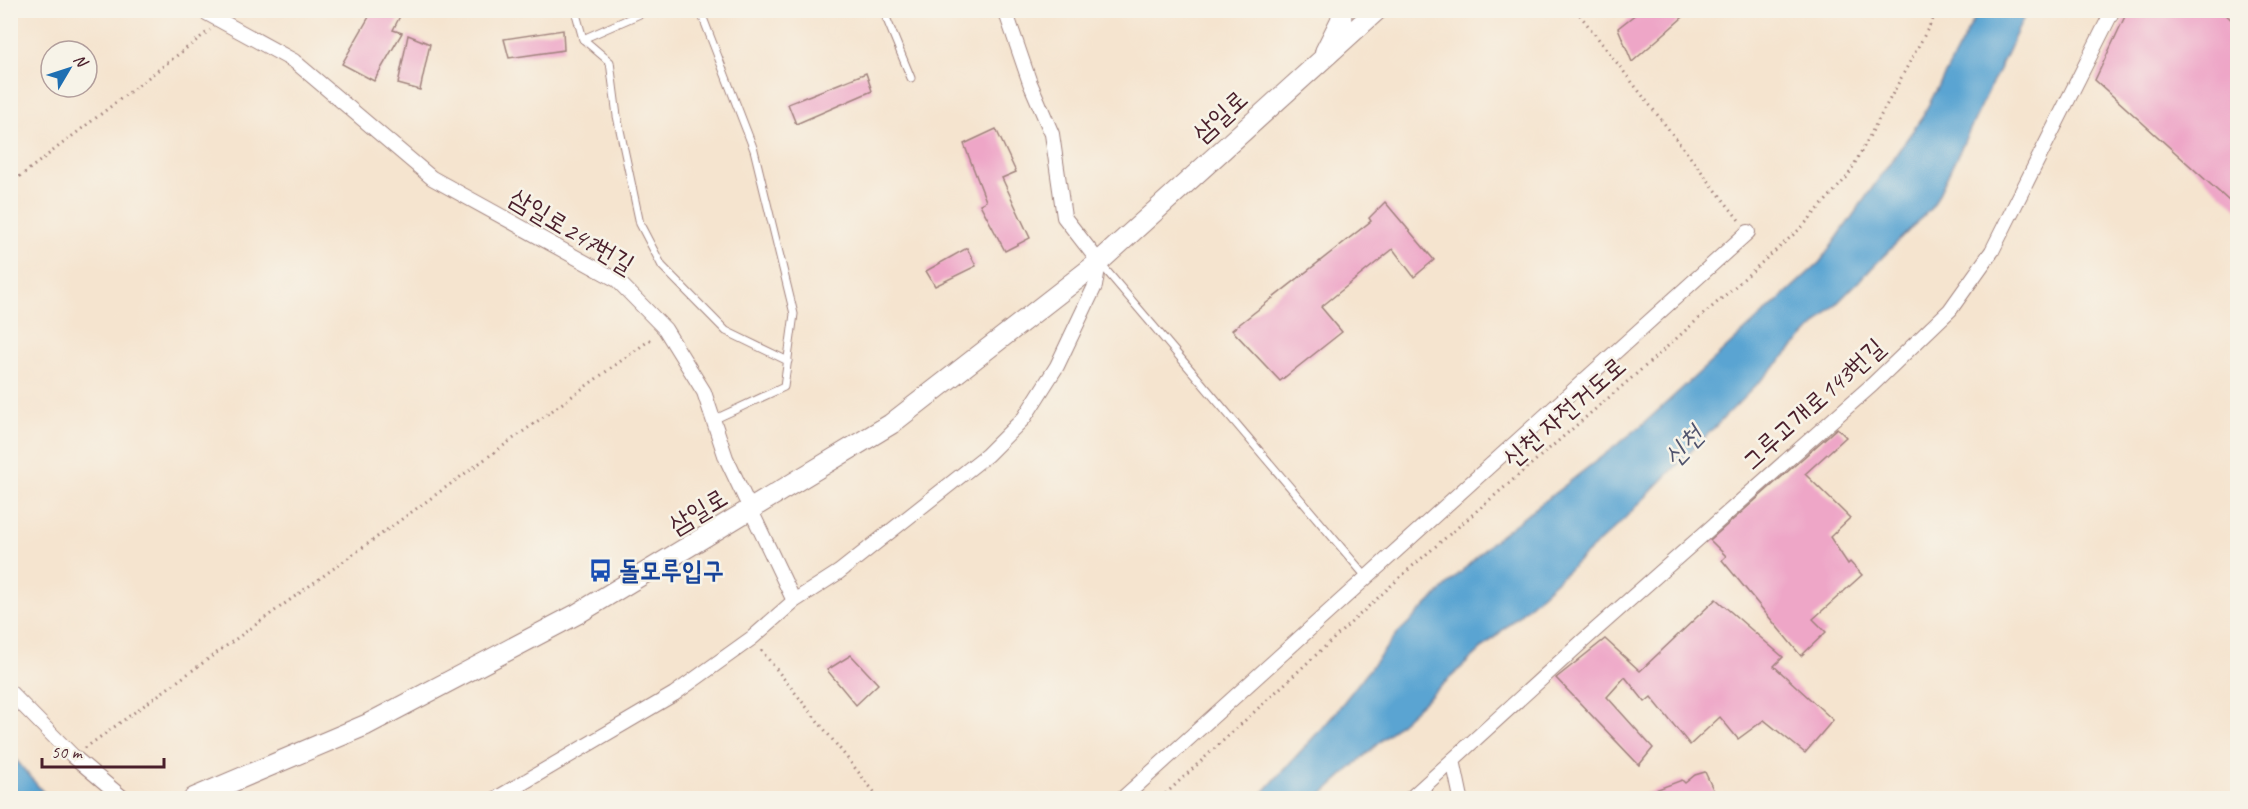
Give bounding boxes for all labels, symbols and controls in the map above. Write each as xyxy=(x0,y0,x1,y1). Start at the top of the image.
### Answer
north arrow xyxy=(39,39,99,99)
text: N xyxy=(69,50,93,73)
street label: 삼일로 xyxy=(1186,83,1254,149)
street label: 삼일로247번길 xyxy=(504,181,640,281)
street label: 그루고개로143번길 xyxy=(1734,331,1892,477)
street label: 신천 자전거도로 xyxy=(1496,349,1632,475)
water label: 신천 xyxy=(1656,417,1712,473)
street label: 삼일로 xyxy=(663,481,733,541)
place label: 돌모루입구 xyxy=(619,554,724,587)
bus stop icon: 돌모루입구 xyxy=(588,557,614,583)
scale bar xyxy=(42,731,164,769)
text: 50 m xyxy=(51,741,84,763)

